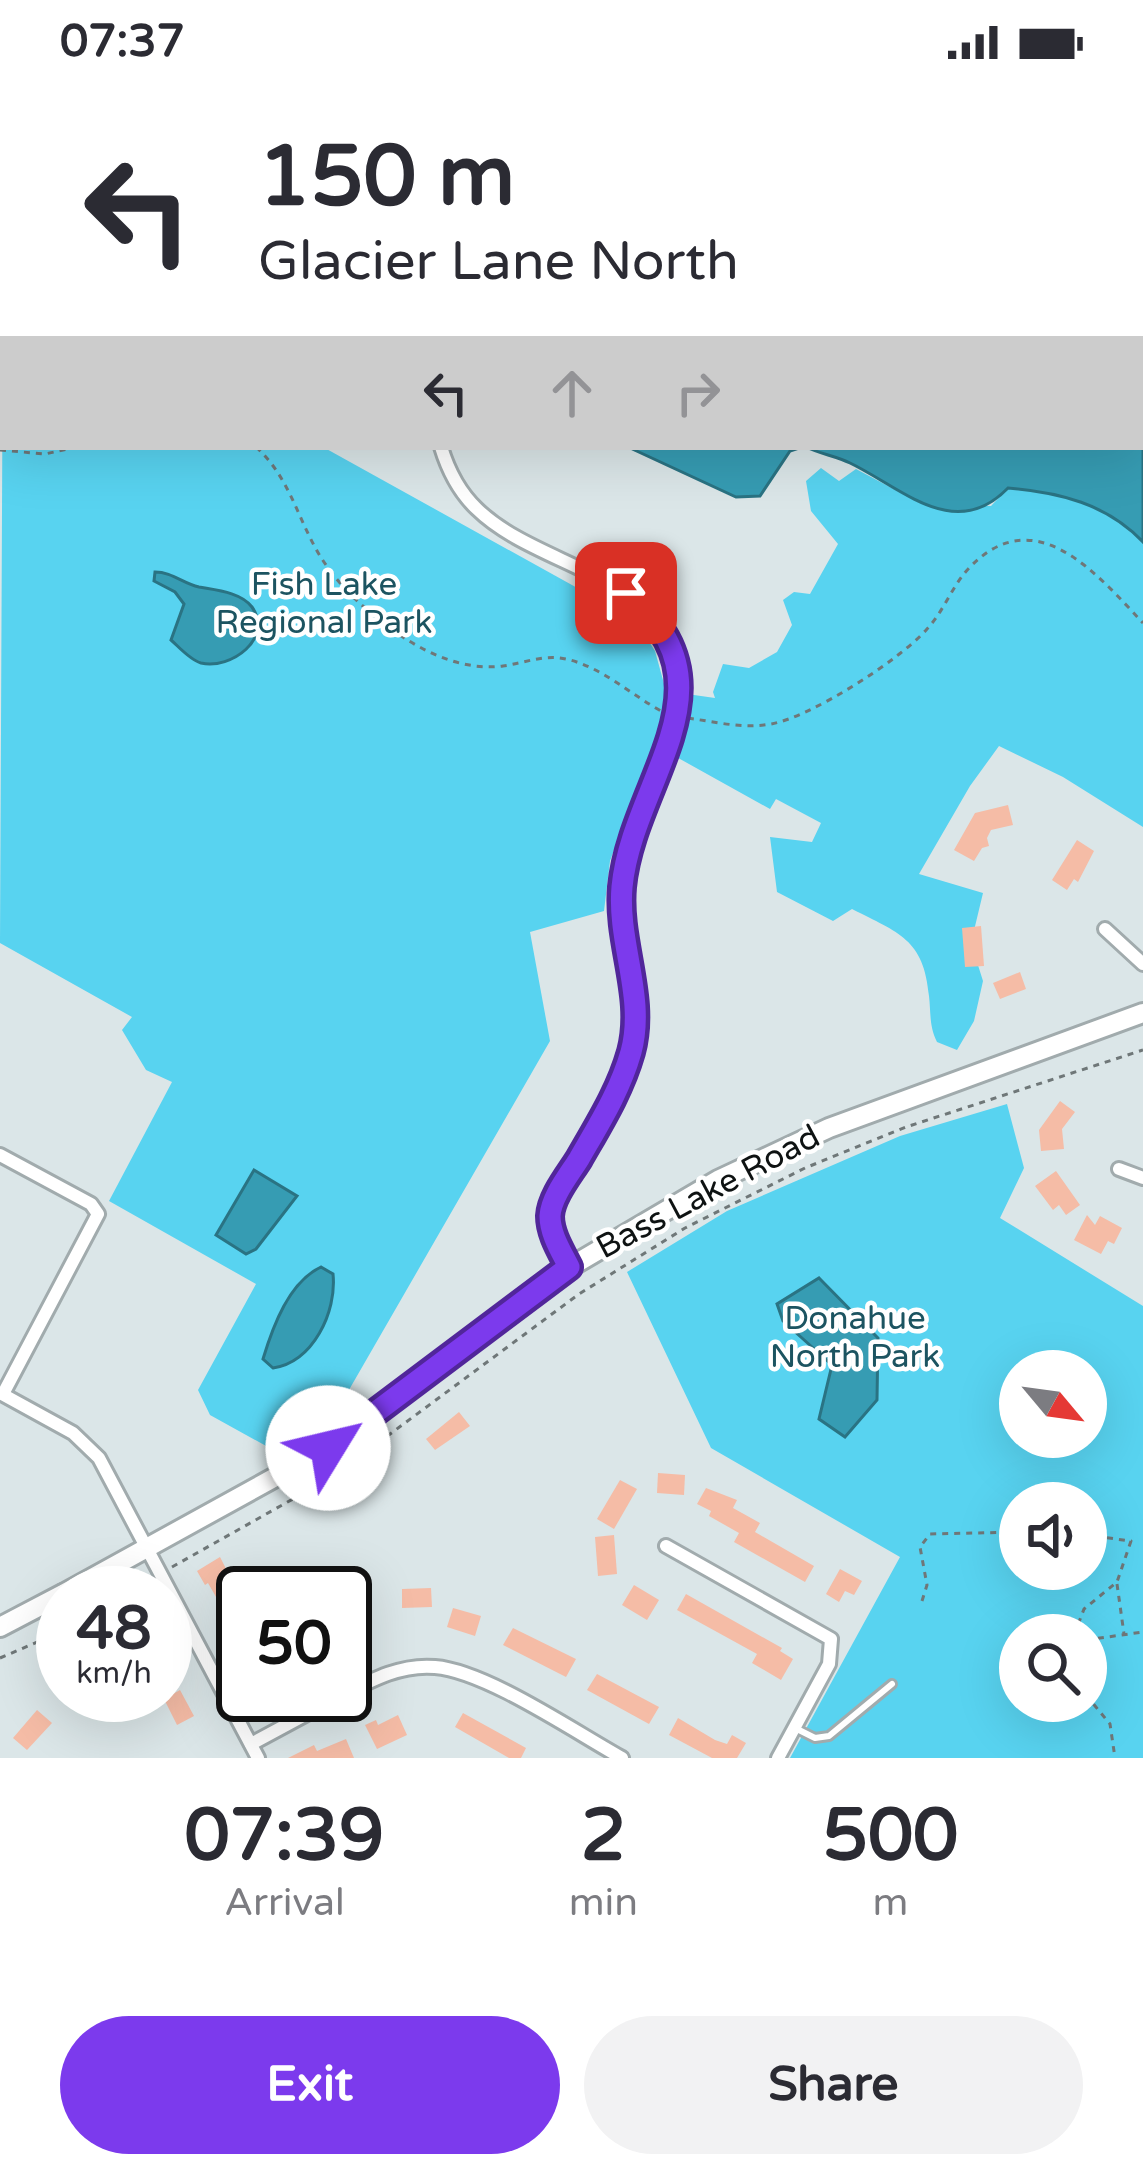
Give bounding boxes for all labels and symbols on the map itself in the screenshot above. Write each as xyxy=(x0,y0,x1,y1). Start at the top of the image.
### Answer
pin xyxy=(575,542,677,644)
park label: Fish Lake Regional Park xyxy=(215,565,433,642)
street label: Bass Lake Road xyxy=(590,1117,826,1267)
park label: Donahue North Park xyxy=(770,1299,940,1376)
north arrow xyxy=(999,1350,1107,1458)
position arrow xyxy=(265,1385,391,1511)
speed limit sign: 50 xyxy=(216,1566,372,1722)

